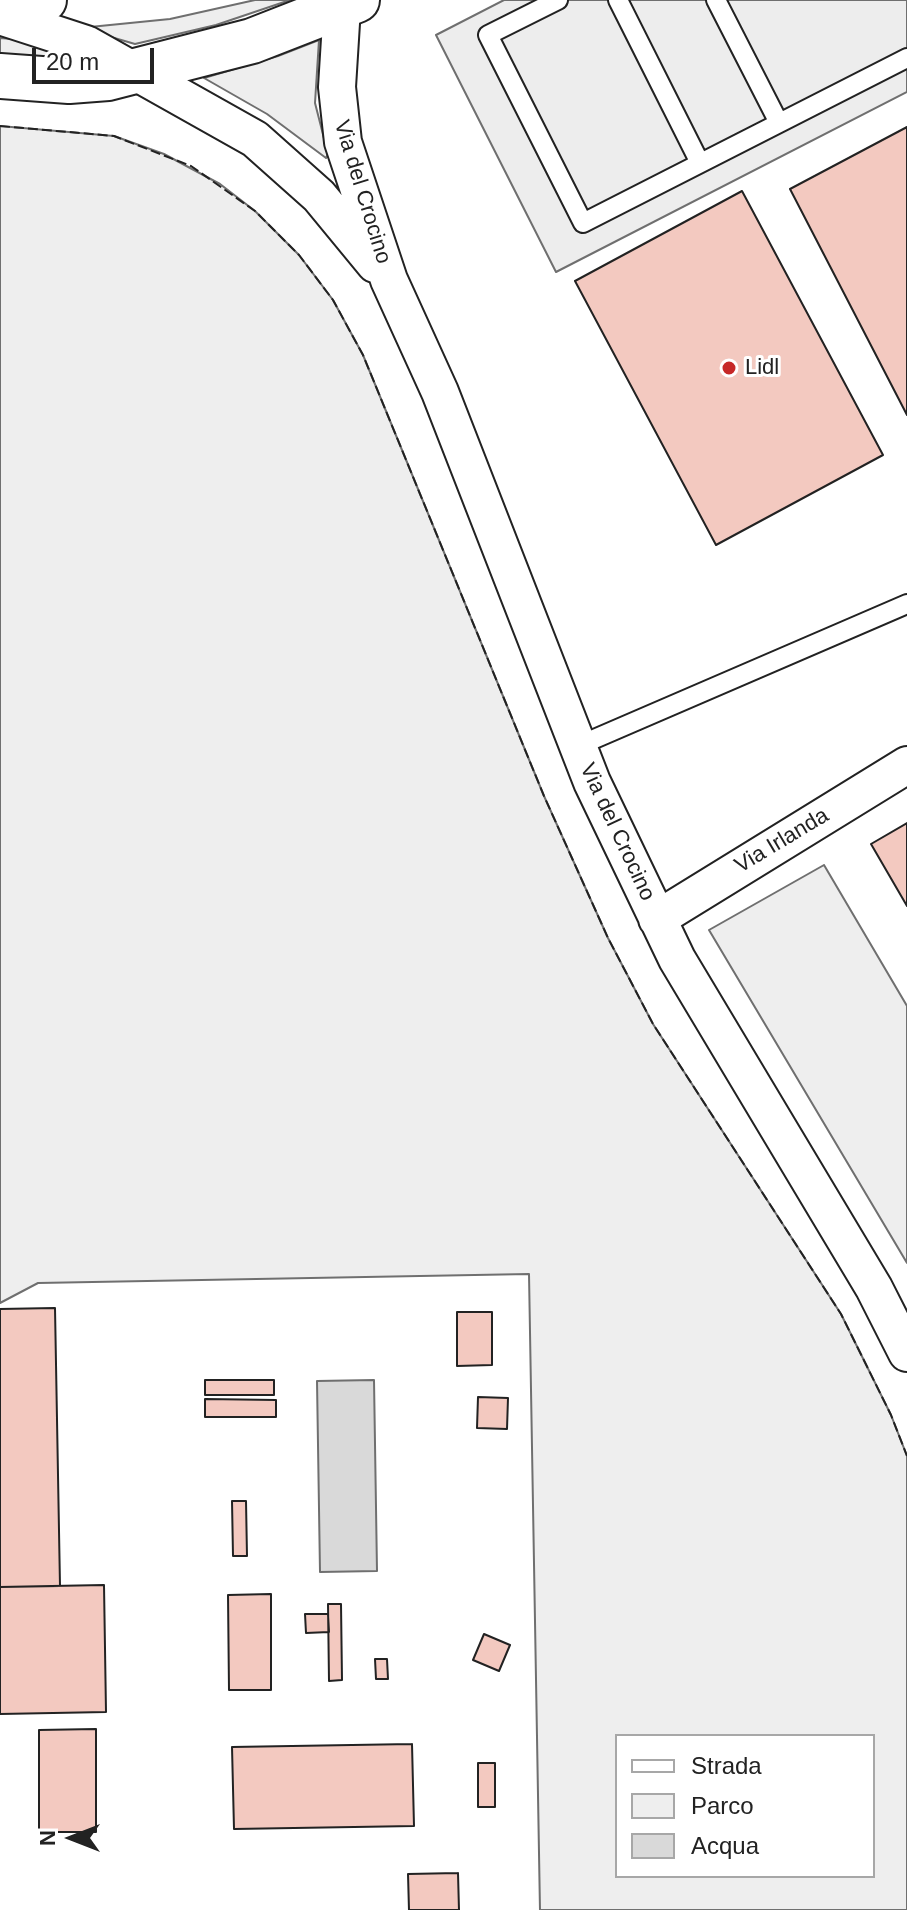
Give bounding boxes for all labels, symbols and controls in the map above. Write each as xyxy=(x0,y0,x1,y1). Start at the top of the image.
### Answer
scale bar xyxy=(36,32,158,82)
text: 20 m xyxy=(46,48,99,75)
street label: Via del Crocino xyxy=(328,117,396,267)
place label: Lidl xyxy=(745,355,779,381)
marker: Lidl xyxy=(720,359,738,377)
street label: Via del Crocino xyxy=(574,759,660,905)
street label: Via Irlanda xyxy=(730,803,834,879)
legend xyxy=(615,1734,875,1878)
text: Strada xyxy=(691,1752,762,1779)
text: Parco xyxy=(691,1792,754,1819)
north arrow xyxy=(32,1798,112,1878)
text: N xyxy=(35,1830,60,1846)
text: Acqua xyxy=(691,1832,759,1859)

